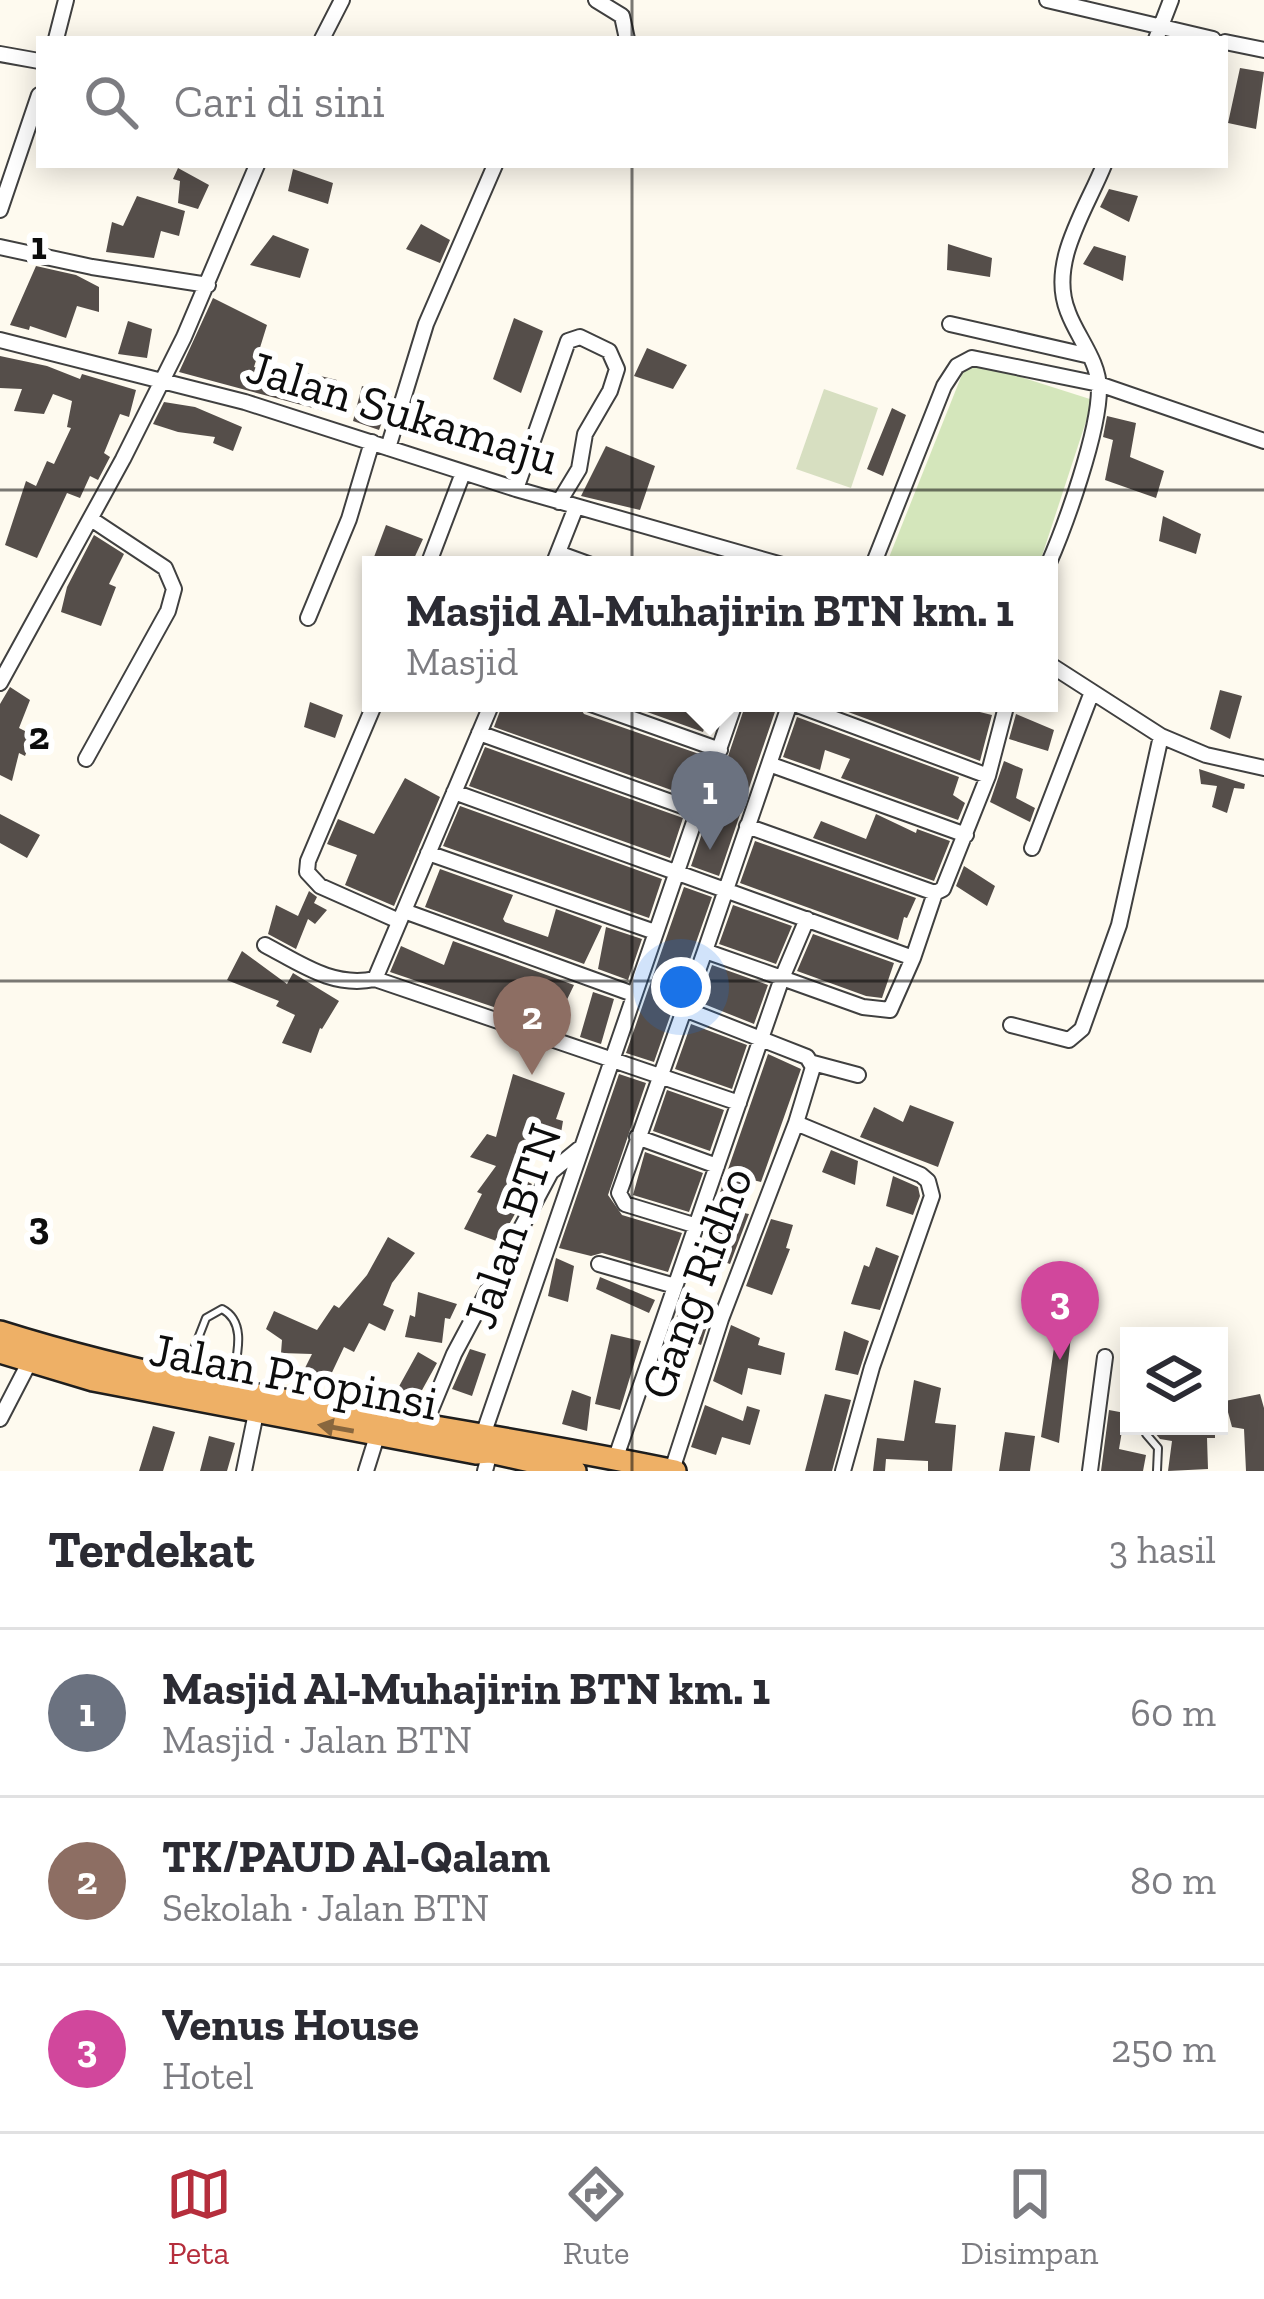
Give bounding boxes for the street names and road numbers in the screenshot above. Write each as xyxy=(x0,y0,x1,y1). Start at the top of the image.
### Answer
street label: Jalan Sukamaju xyxy=(241,338,566,486)
street label: Jalan BTN xyxy=(450,1116,574,1336)
street label: Gang Ridho xyxy=(628,1160,764,1406)
street label: Jalan Propinsi xyxy=(145,1320,443,1432)

